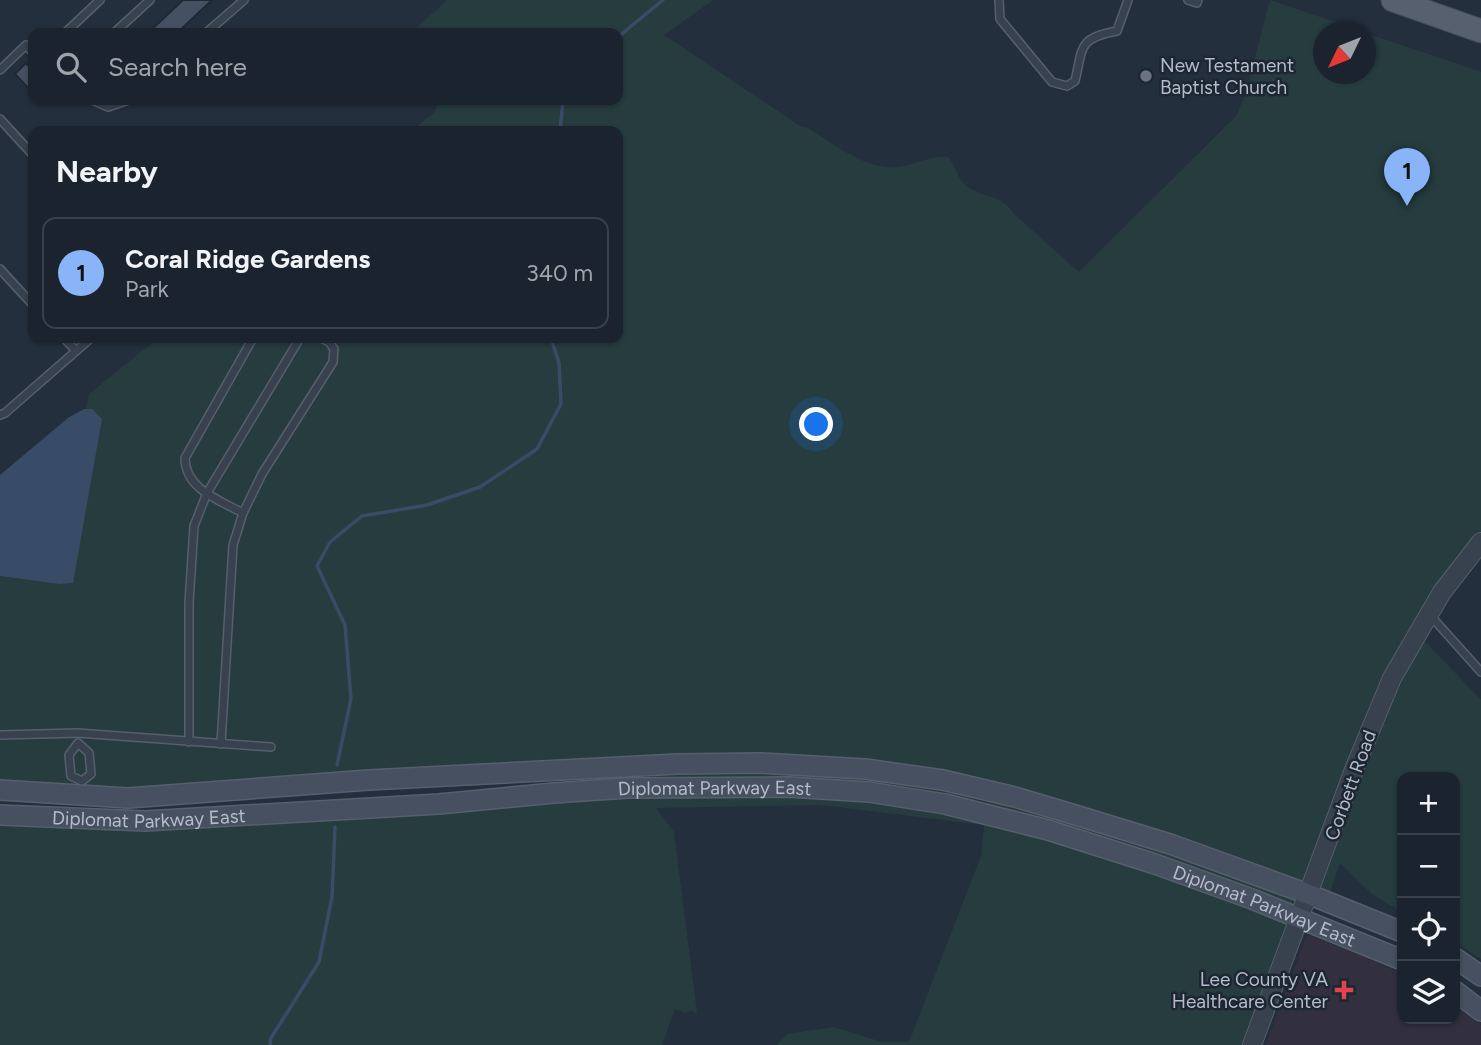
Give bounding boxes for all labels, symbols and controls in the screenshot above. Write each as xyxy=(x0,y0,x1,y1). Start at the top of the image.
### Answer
north arrow xyxy=(1313,21,1376,84)
search box xyxy=(28,28,623,105)
icon: search xyxy=(52,48,90,86)
text: Search here xyxy=(108,51,247,83)
place label: New Testament Baptist Church xyxy=(1160,54,1294,99)
marker: New Testament Baptist Church xyxy=(1138,68,1154,84)
pin: 1 xyxy=(1384,148,1430,206)
text: Nearby xyxy=(56,153,158,190)
text: Coral Ridge Gardens xyxy=(125,243,370,275)
text: 1 xyxy=(76,259,86,287)
text: 340 m xyxy=(526,259,593,287)
text: Park xyxy=(125,275,169,303)
your location xyxy=(799,407,833,441)
street label: Corbett Road xyxy=(1320,727,1381,843)
map controls xyxy=(1397,772,1460,1024)
button: + xyxy=(1397,772,1460,835)
street label: Diplomat Parkway East xyxy=(617,776,812,801)
street label: Diplomat Parkway East xyxy=(52,804,246,833)
button: − xyxy=(1397,835,1460,898)
street label: Diplomat Parkway East xyxy=(1170,860,1359,952)
button: locate xyxy=(1397,898,1460,961)
button: layers xyxy=(1397,961,1460,1024)
place label: Lee County VA Healthcare Center xyxy=(1172,968,1329,1013)
marker: Lee County VA Healthcare Center xyxy=(1334,980,1354,1000)

